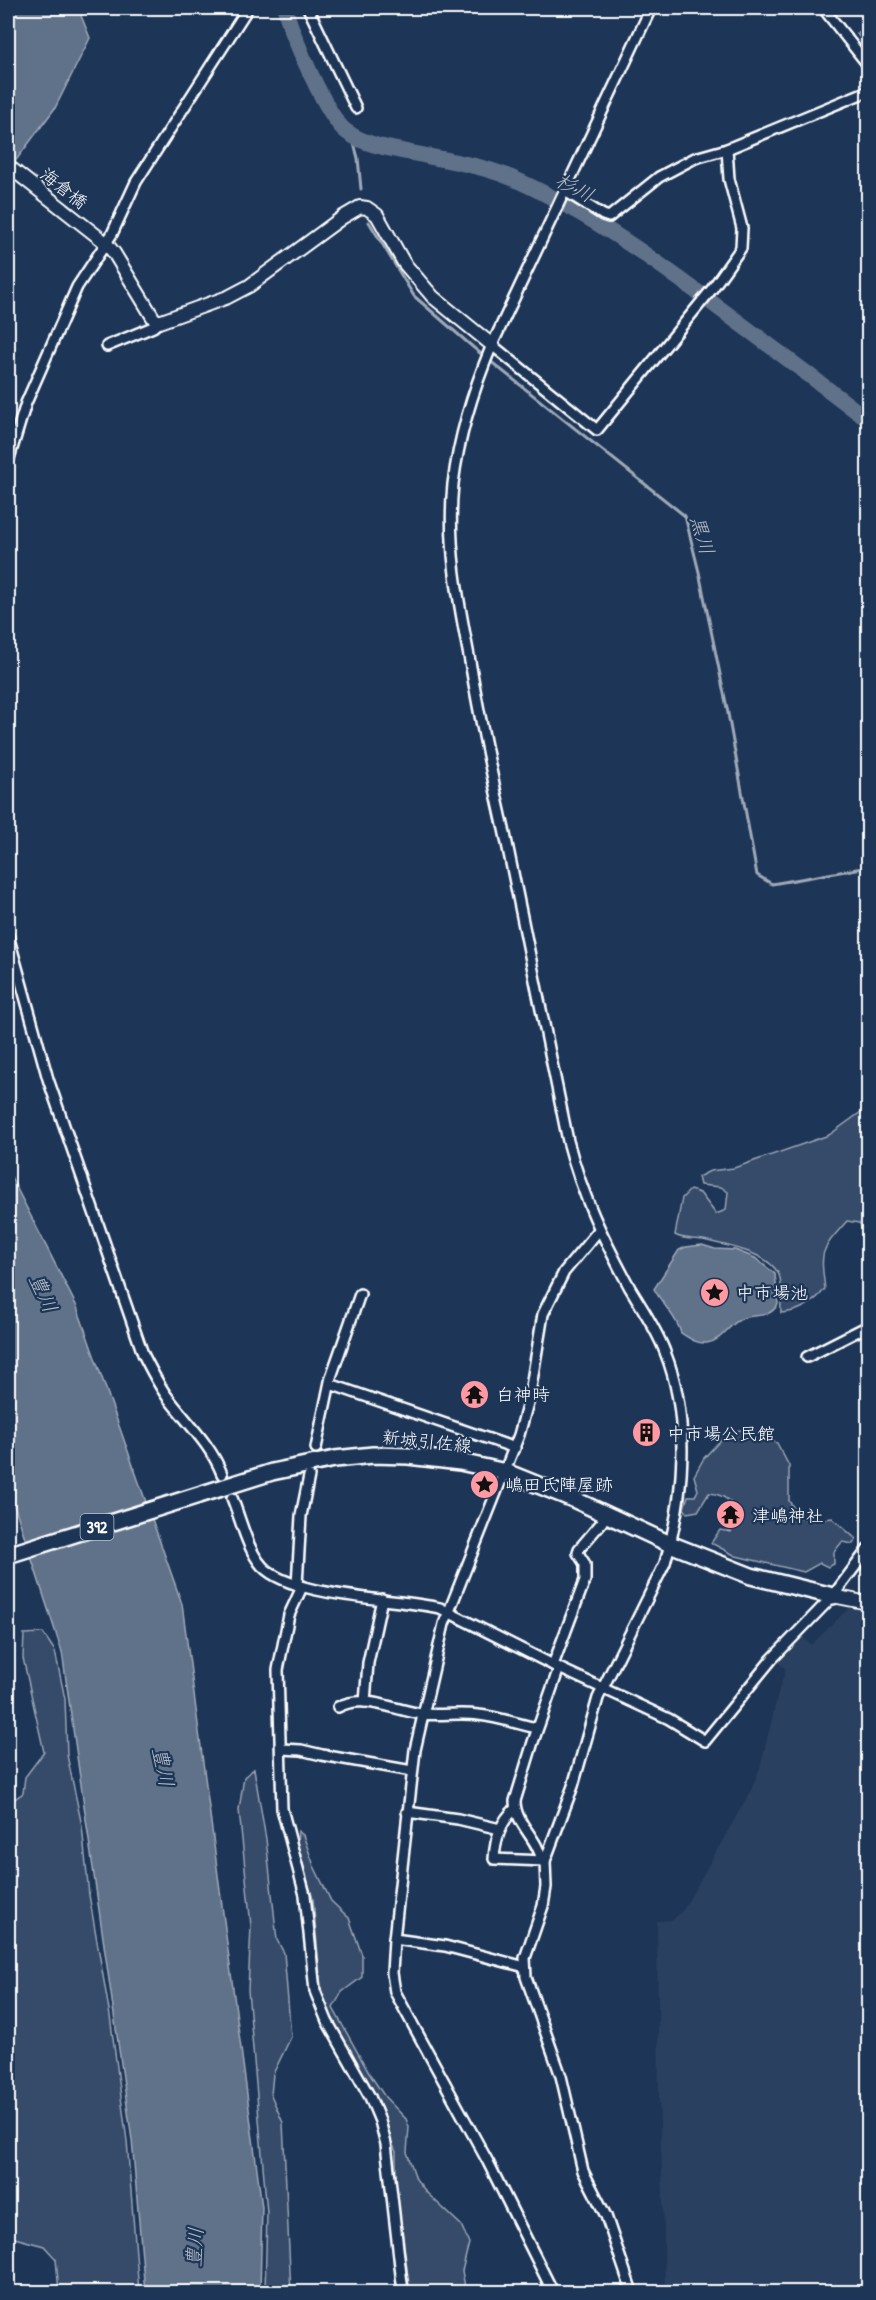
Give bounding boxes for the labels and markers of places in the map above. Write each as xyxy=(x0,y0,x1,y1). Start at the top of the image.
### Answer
place icon: 中市場池 xyxy=(699,1276,731,1308)
place label: 中市場池 xyxy=(736,1280,808,1305)
temple icon: 白神時 xyxy=(459,1378,491,1410)
place label: 白神時 xyxy=(496,1382,550,1407)
building icon: 中市場公民館 xyxy=(630,1417,662,1449)
place label: 中市場公民館 xyxy=(667,1421,775,1446)
place icon: 嶋田氏陣屋跡 xyxy=(468,1468,500,1500)
place label: 嶋田氏陣屋跡 xyxy=(505,1472,613,1497)
temple icon: 津嶋神社 xyxy=(715,1499,747,1531)
place label: 津嶋神社 xyxy=(752,1503,824,1528)

